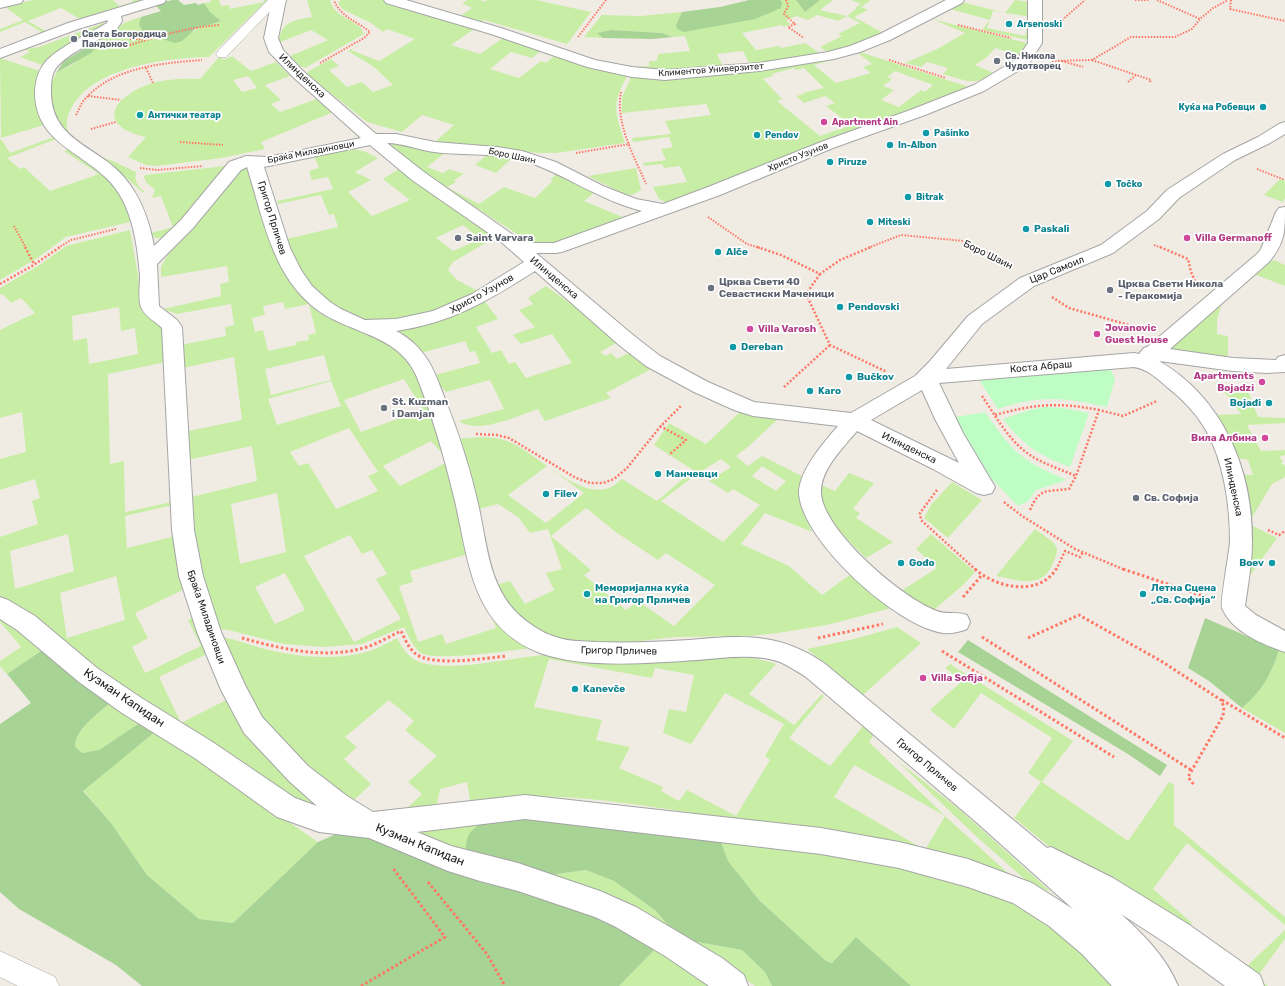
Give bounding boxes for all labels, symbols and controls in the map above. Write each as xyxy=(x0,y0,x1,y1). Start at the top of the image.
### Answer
marker: Arsenoski xyxy=(1004,19,1014,29)
place label: Arsenoski xyxy=(1017,19,1062,29)
place label: Света Богородица Пандонос xyxy=(82,29,166,50)
marker: Света Богородица Пандонос xyxy=(69,34,79,44)
street label: Илинденска xyxy=(276,51,328,101)
place label: Св. Никола Чудотворец xyxy=(1005,51,1061,72)
marker: Св. Никола Чудотворец xyxy=(992,56,1002,66)
street label: Климентов Универзитет xyxy=(658,61,764,79)
place label: Куќа на Робевци xyxy=(1179,102,1255,112)
marker: Куќа на Робевци xyxy=(1258,102,1268,112)
marker: Антички театар xyxy=(135,110,145,120)
place label: Антички театар xyxy=(148,110,221,120)
marker: Apartment Ain xyxy=(819,117,829,127)
place label: Apartment Ain xyxy=(832,117,898,127)
marker: Pašinko xyxy=(921,128,931,138)
place label: Pašinko xyxy=(934,128,969,138)
marker: Pendov xyxy=(752,130,762,140)
place label: Pendov xyxy=(765,130,799,140)
street label: Браќа Миладиновци xyxy=(267,138,355,166)
street label: Христо Узунов xyxy=(766,140,830,174)
marker: In-Albon xyxy=(885,140,895,150)
place label: In-Albon xyxy=(898,140,937,150)
street label: Боро Шаин xyxy=(487,146,537,166)
marker: Piruze xyxy=(825,157,835,167)
place label: Piruze xyxy=(838,157,867,167)
marker: Točko xyxy=(1103,179,1113,189)
place label: Točko xyxy=(1116,179,1142,189)
street label: Григор Прличев xyxy=(255,180,289,256)
marker: Bitrak xyxy=(903,192,913,202)
place label: Bitrak xyxy=(916,192,944,202)
marker: Miteski xyxy=(865,217,875,227)
place label: Miteski xyxy=(878,217,910,227)
place label: Paskali xyxy=(1034,223,1069,235)
marker: Paskali xyxy=(1021,224,1031,234)
place label: Saint Varvara xyxy=(466,232,533,244)
place label: Villa Germanoff xyxy=(1195,232,1272,244)
marker: Saint Varvara xyxy=(453,233,463,243)
marker: Villa Germanoff xyxy=(1182,233,1192,243)
street label: Боро Шаин xyxy=(961,238,1015,272)
place label: Alče xyxy=(726,246,748,258)
marker: Alče xyxy=(713,247,723,257)
street label: Илинденска xyxy=(527,254,581,302)
street label: Цар Самоил xyxy=(1028,254,1086,286)
street label: Христо Узунов xyxy=(448,272,516,316)
place label: Црква Свети 40 Севастиски Маченици xyxy=(719,276,834,300)
place label: Црква Свети Никола - Геракомија xyxy=(1118,278,1223,302)
marker: Црква Свети 40 Севастиски Маченици xyxy=(706,283,716,293)
marker: Црква Свети Никола - Геракомија xyxy=(1105,285,1115,295)
place label: Pendovski xyxy=(848,301,899,313)
marker: Pendovski xyxy=(835,302,845,312)
place label: Jovanovic Guest House xyxy=(1105,322,1168,346)
place label: Villa Varosh xyxy=(758,323,816,335)
marker: Villa Varosh xyxy=(745,324,755,334)
marker: Jovanovic Guest House xyxy=(1092,329,1102,339)
place label: Dereban xyxy=(741,341,783,353)
marker: Dereban xyxy=(728,342,738,352)
street label: Коста Абраш xyxy=(1009,358,1073,376)
place label: Apartments Bojadzi xyxy=(1194,370,1254,394)
place label: Bučkov xyxy=(857,371,894,383)
marker: Bučkov xyxy=(844,372,854,382)
marker: Apartments Bojadzi xyxy=(1257,377,1267,387)
place label: Karo xyxy=(818,385,841,397)
marker: Karo xyxy=(805,386,815,396)
place label: St. Kuzman i Damjan xyxy=(392,396,448,420)
place label: Bojađi xyxy=(1230,397,1261,409)
marker: Bojađi xyxy=(1264,398,1274,408)
marker: St. Kuzman i Damjan xyxy=(379,403,389,413)
street label: Илинденска xyxy=(880,430,938,466)
place label: Вила Албина xyxy=(1191,432,1257,444)
marker: Вила Албина xyxy=(1260,433,1270,443)
street label: Илинденска xyxy=(1221,457,1245,517)
place label: Манчевци xyxy=(666,468,718,480)
marker: Манчевци xyxy=(653,469,663,479)
place label: Filev xyxy=(554,488,578,500)
marker: Filev xyxy=(541,489,551,499)
place label: Св. Софија xyxy=(1144,492,1199,504)
marker: Св. Софија xyxy=(1131,493,1141,503)
place label: Gođo xyxy=(909,557,935,569)
place label: Boev xyxy=(1239,557,1264,569)
marker: Gođo xyxy=(896,558,906,568)
marker: Boev xyxy=(1267,558,1277,568)
street label: Браќа Миладиновци xyxy=(184,569,228,665)
place label: Меморијална куќа на Григор Прличев xyxy=(595,582,691,606)
place label: Летна Сцена „Св. Софија“ xyxy=(1151,582,1216,606)
marker: Меморијална куќа на Григор Прличев xyxy=(582,589,592,599)
marker: Летна Сцена „Св. Софија“ xyxy=(1138,589,1148,599)
street label: Григор Прличев xyxy=(581,644,657,658)
street label: Кузман Капидан xyxy=(81,666,167,730)
place label: Villa Sofija xyxy=(931,672,983,684)
marker: Villa Sofija xyxy=(918,673,928,683)
place label: Kanevče xyxy=(583,683,625,695)
marker: Kanevče xyxy=(570,684,580,694)
street label: Григор Прличев xyxy=(894,736,960,794)
street label: Кузман Капидан xyxy=(373,821,467,869)

